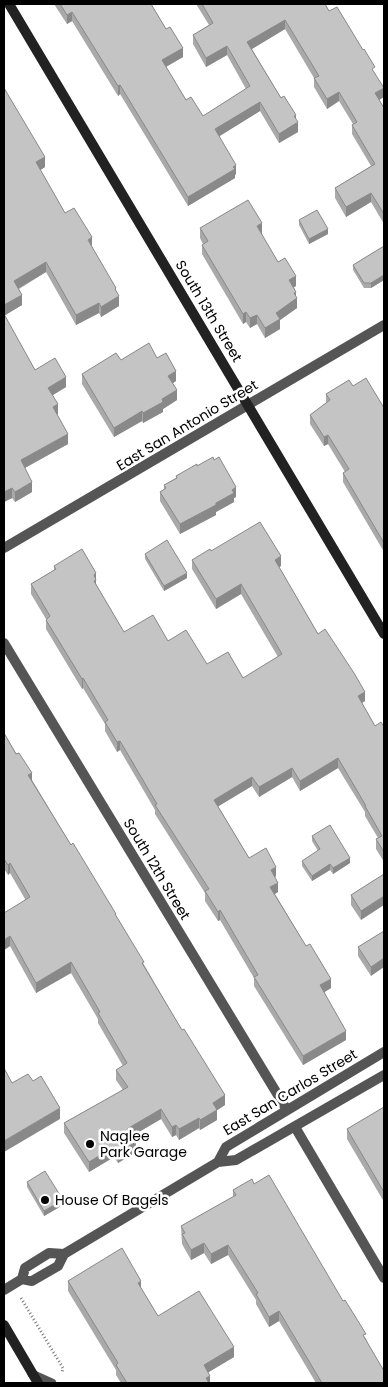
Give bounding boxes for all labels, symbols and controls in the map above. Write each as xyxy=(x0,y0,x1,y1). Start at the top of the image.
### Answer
street label: South 13th Street xyxy=(171,256,247,366)
street label: East San Antonio Street xyxy=(113,375,261,475)
street label: South 12th Street xyxy=(119,814,195,924)
street label: East San Carlos Street xyxy=(219,1044,361,1140)
place label: Naglee Park Garage xyxy=(100,1126,187,1162)
marker: Naglee Park Garage xyxy=(84,1138,96,1150)
place label: House Of Bagels xyxy=(55,1190,169,1210)
marker: House Of Bagels xyxy=(39,1194,51,1206)

